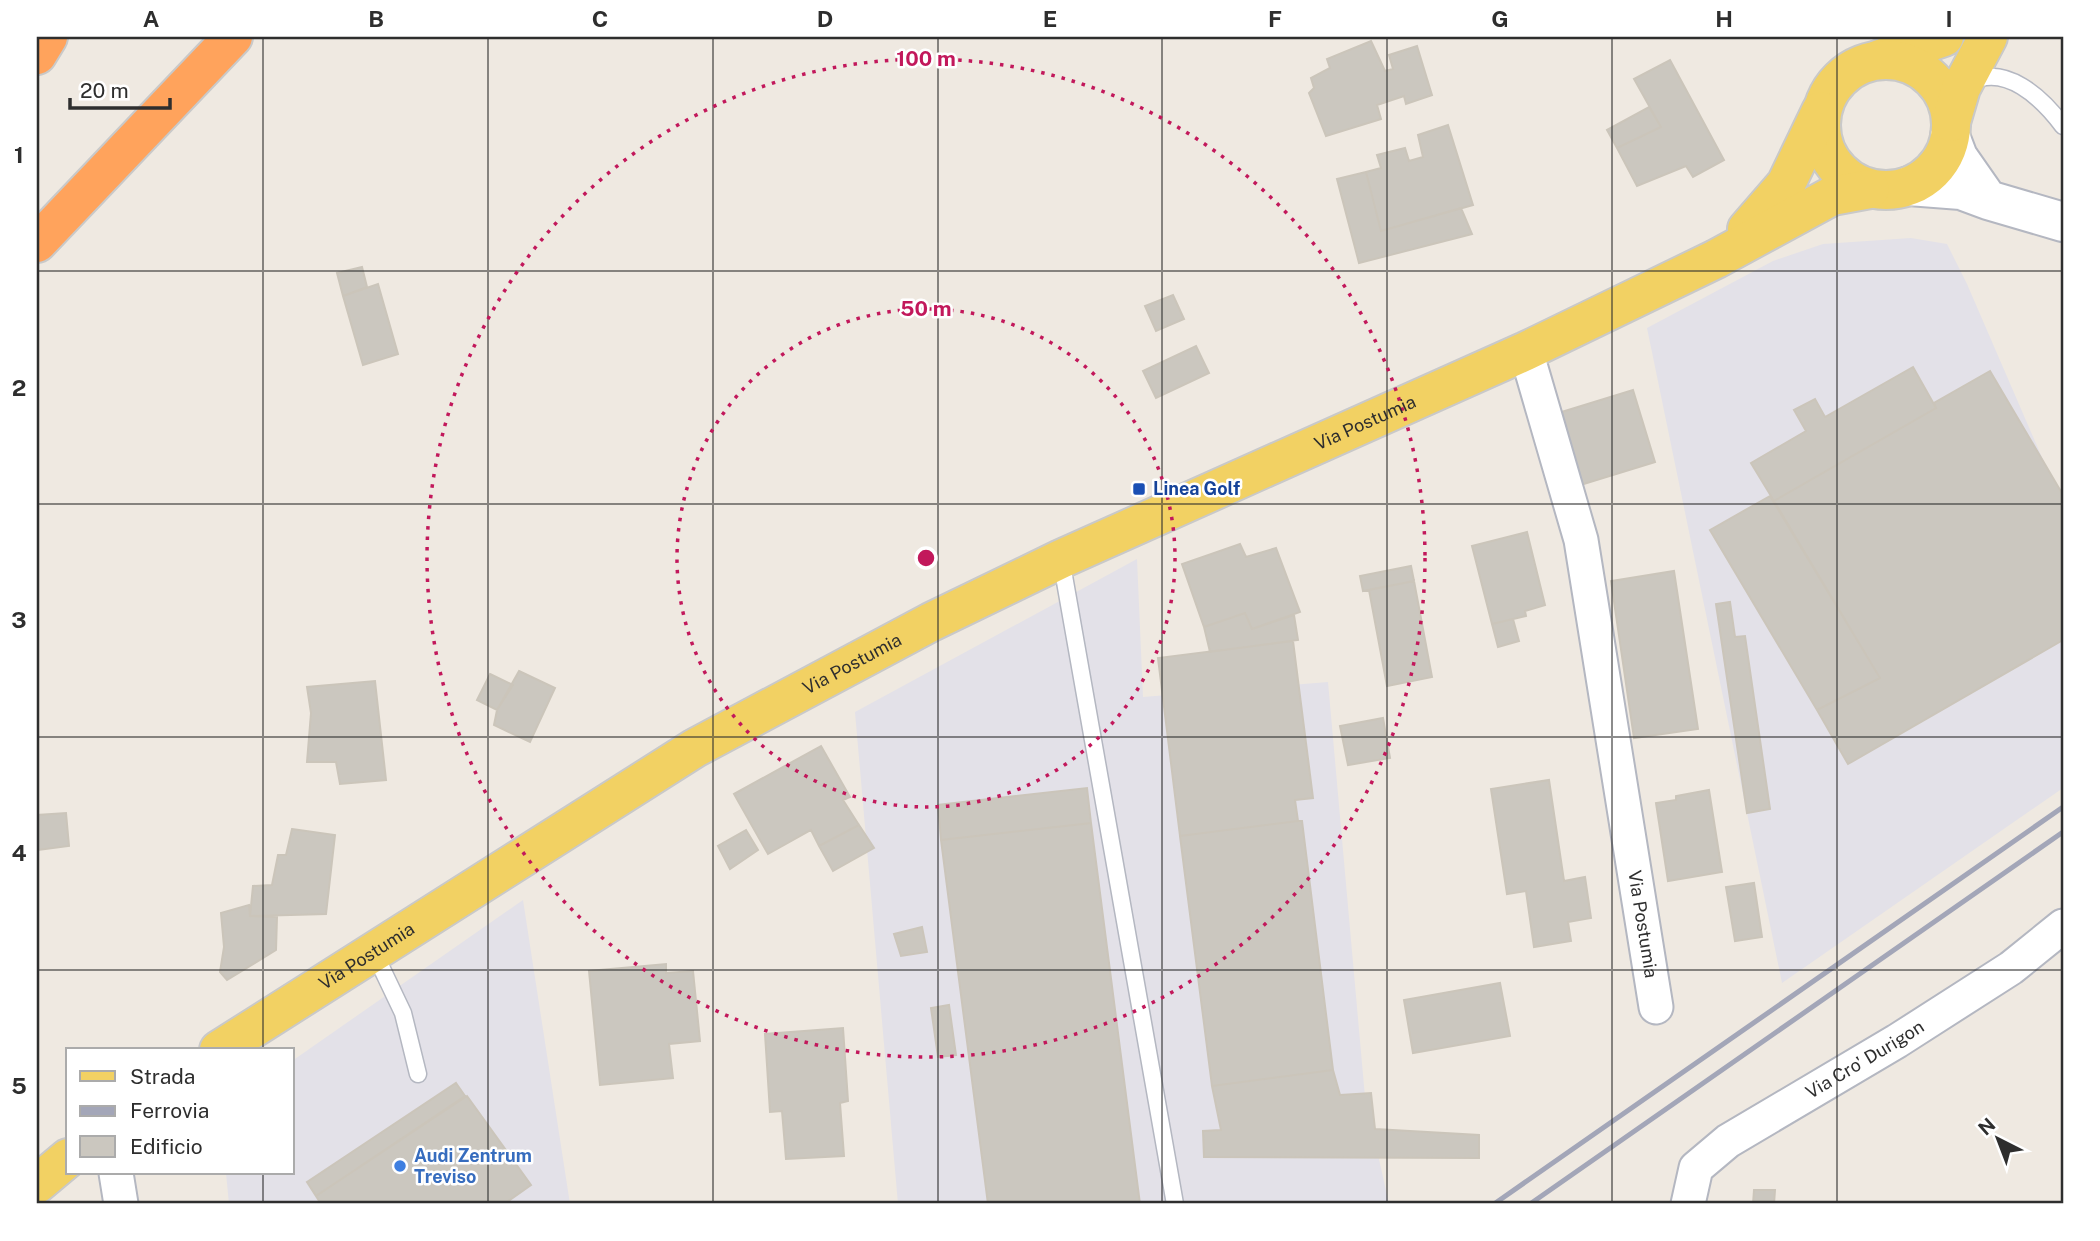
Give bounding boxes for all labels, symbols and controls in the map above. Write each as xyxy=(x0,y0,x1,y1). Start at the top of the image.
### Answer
text: A xyxy=(143,5,160,32)
text: B xyxy=(368,5,384,32)
text: C xyxy=(592,5,608,32)
text: D xyxy=(817,5,833,32)
text: E xyxy=(1043,5,1057,32)
text: F xyxy=(1268,5,1282,32)
text: G xyxy=(1491,5,1509,32)
text: H xyxy=(1715,5,1733,32)
text: I xyxy=(1945,5,1953,32)
text: 100 m xyxy=(896,46,956,71)
scale bar xyxy=(70,66,170,110)
text: 20 m xyxy=(80,78,129,103)
text: 1 xyxy=(14,141,24,168)
text: 50 m xyxy=(900,296,952,321)
text: 2 xyxy=(12,374,26,401)
street label: Via Postumia xyxy=(1311,391,1419,454)
place label: Linea Golf xyxy=(1153,478,1240,499)
marker: Linea Golf xyxy=(1131,481,1147,497)
centre of rings xyxy=(914,546,938,570)
text: 3 xyxy=(11,606,27,633)
street label: Via Postumia xyxy=(799,629,905,698)
text: 4 xyxy=(11,839,27,866)
street label: Via Postumia xyxy=(1624,869,1662,980)
street label: Via Postumia xyxy=(315,918,418,994)
street label: Via Cro' Durigon xyxy=(1802,1016,1928,1103)
legend xyxy=(66,1048,294,1174)
text: Strada xyxy=(130,1064,195,1089)
text: 5 xyxy=(11,1072,27,1099)
text: Ferrovia xyxy=(130,1098,209,1123)
north arrow xyxy=(1964,1104,2034,1174)
text: N xyxy=(1974,1113,2000,1140)
text: Edificio xyxy=(130,1134,203,1159)
place label: Audi Zentrum Treviso xyxy=(414,1145,532,1187)
marker: Audi Zentrum Treviso xyxy=(392,1158,408,1174)

